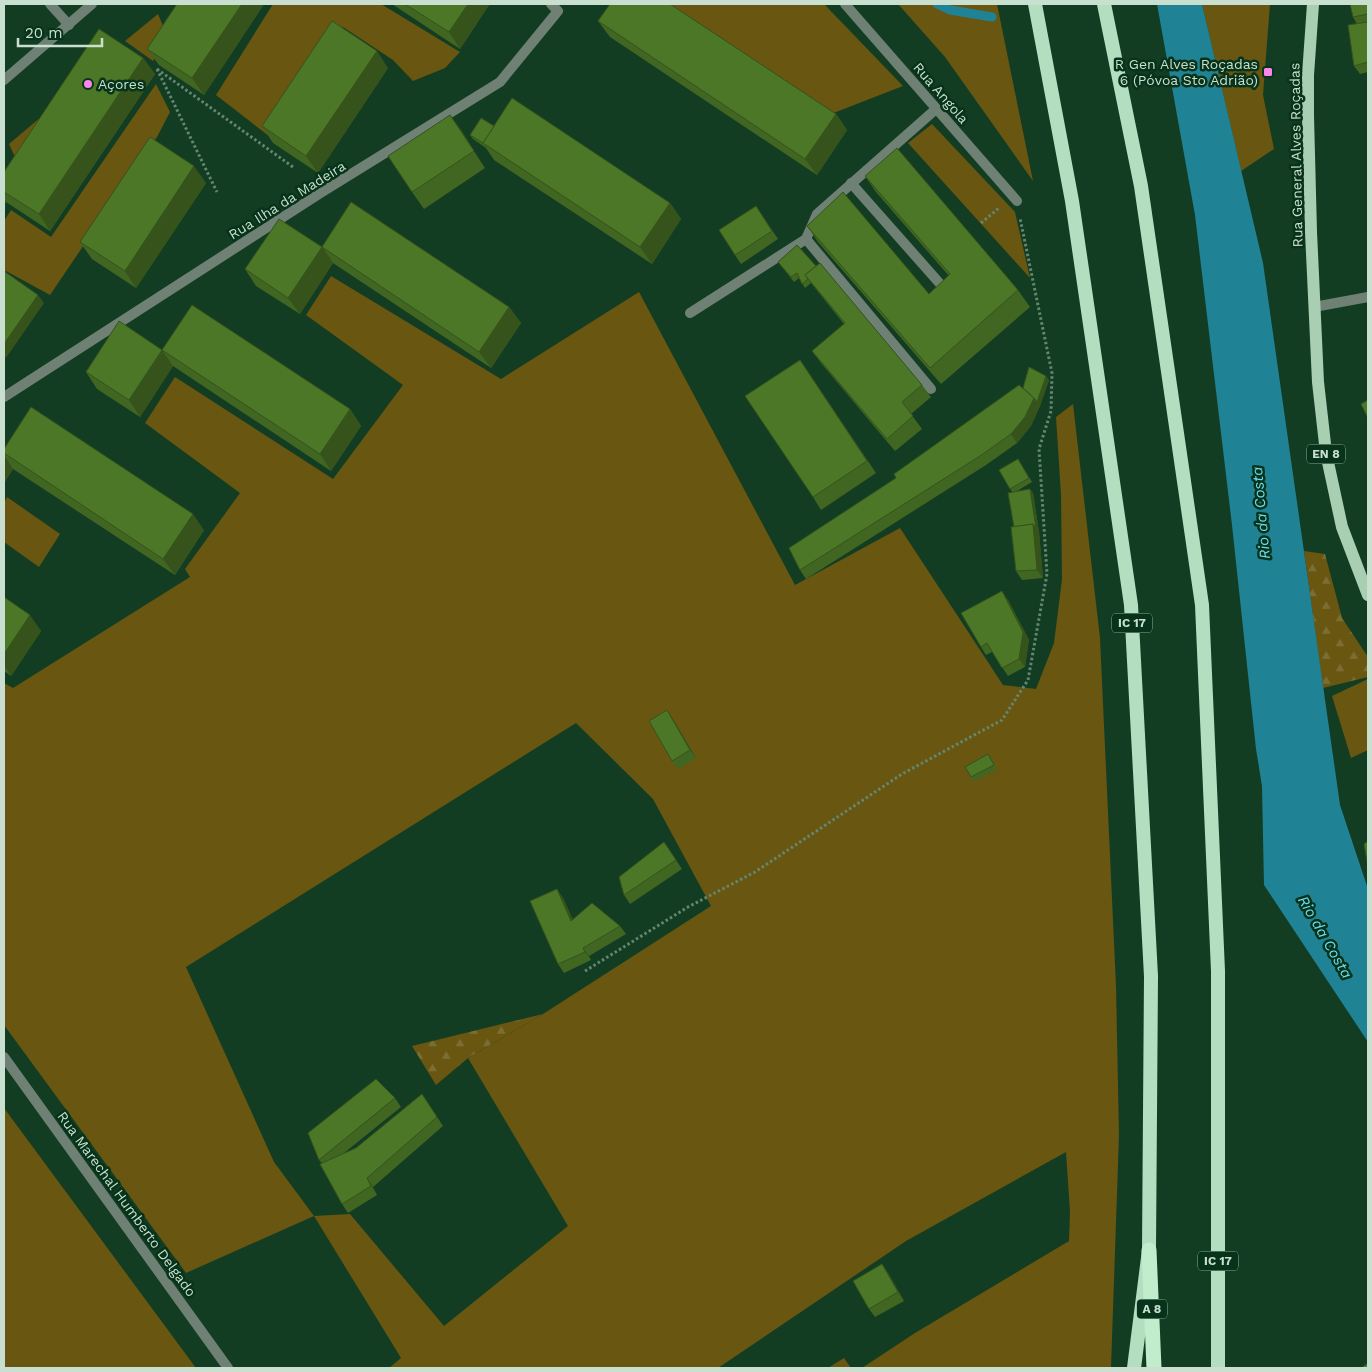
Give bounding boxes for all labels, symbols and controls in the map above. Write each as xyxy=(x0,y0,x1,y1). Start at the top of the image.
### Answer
scale bar xyxy=(18,15,101,47)
text: 20 m xyxy=(25,24,63,42)
place label: R Gen Alves Roçadas 6 (Póvoa Sto Adrião) xyxy=(1115,56,1258,88)
street label: Rua Angola xyxy=(910,59,972,127)
street label: Rua General Alves Roçadas xyxy=(1286,63,1306,247)
marker: R Gen Alves Roçadas 6 (Póvoa Sto Adrião) xyxy=(1262,66,1274,78)
place label: Açores xyxy=(98,76,144,92)
marker: Açores xyxy=(82,78,94,90)
street label: Rua Ilha da Madeira xyxy=(226,158,348,242)
road number: EN 8 xyxy=(1307,444,1345,464)
water label: Rio da Costa xyxy=(1248,466,1274,560)
road number: IC 17 xyxy=(1112,614,1152,632)
water label: Rio da Costa xyxy=(1294,892,1356,982)
street label: Rua Marechal Humberto Delgado xyxy=(54,1108,200,1300)
road number: IC 17 xyxy=(1198,1252,1238,1270)
road number: A 8 xyxy=(1137,1300,1167,1318)

